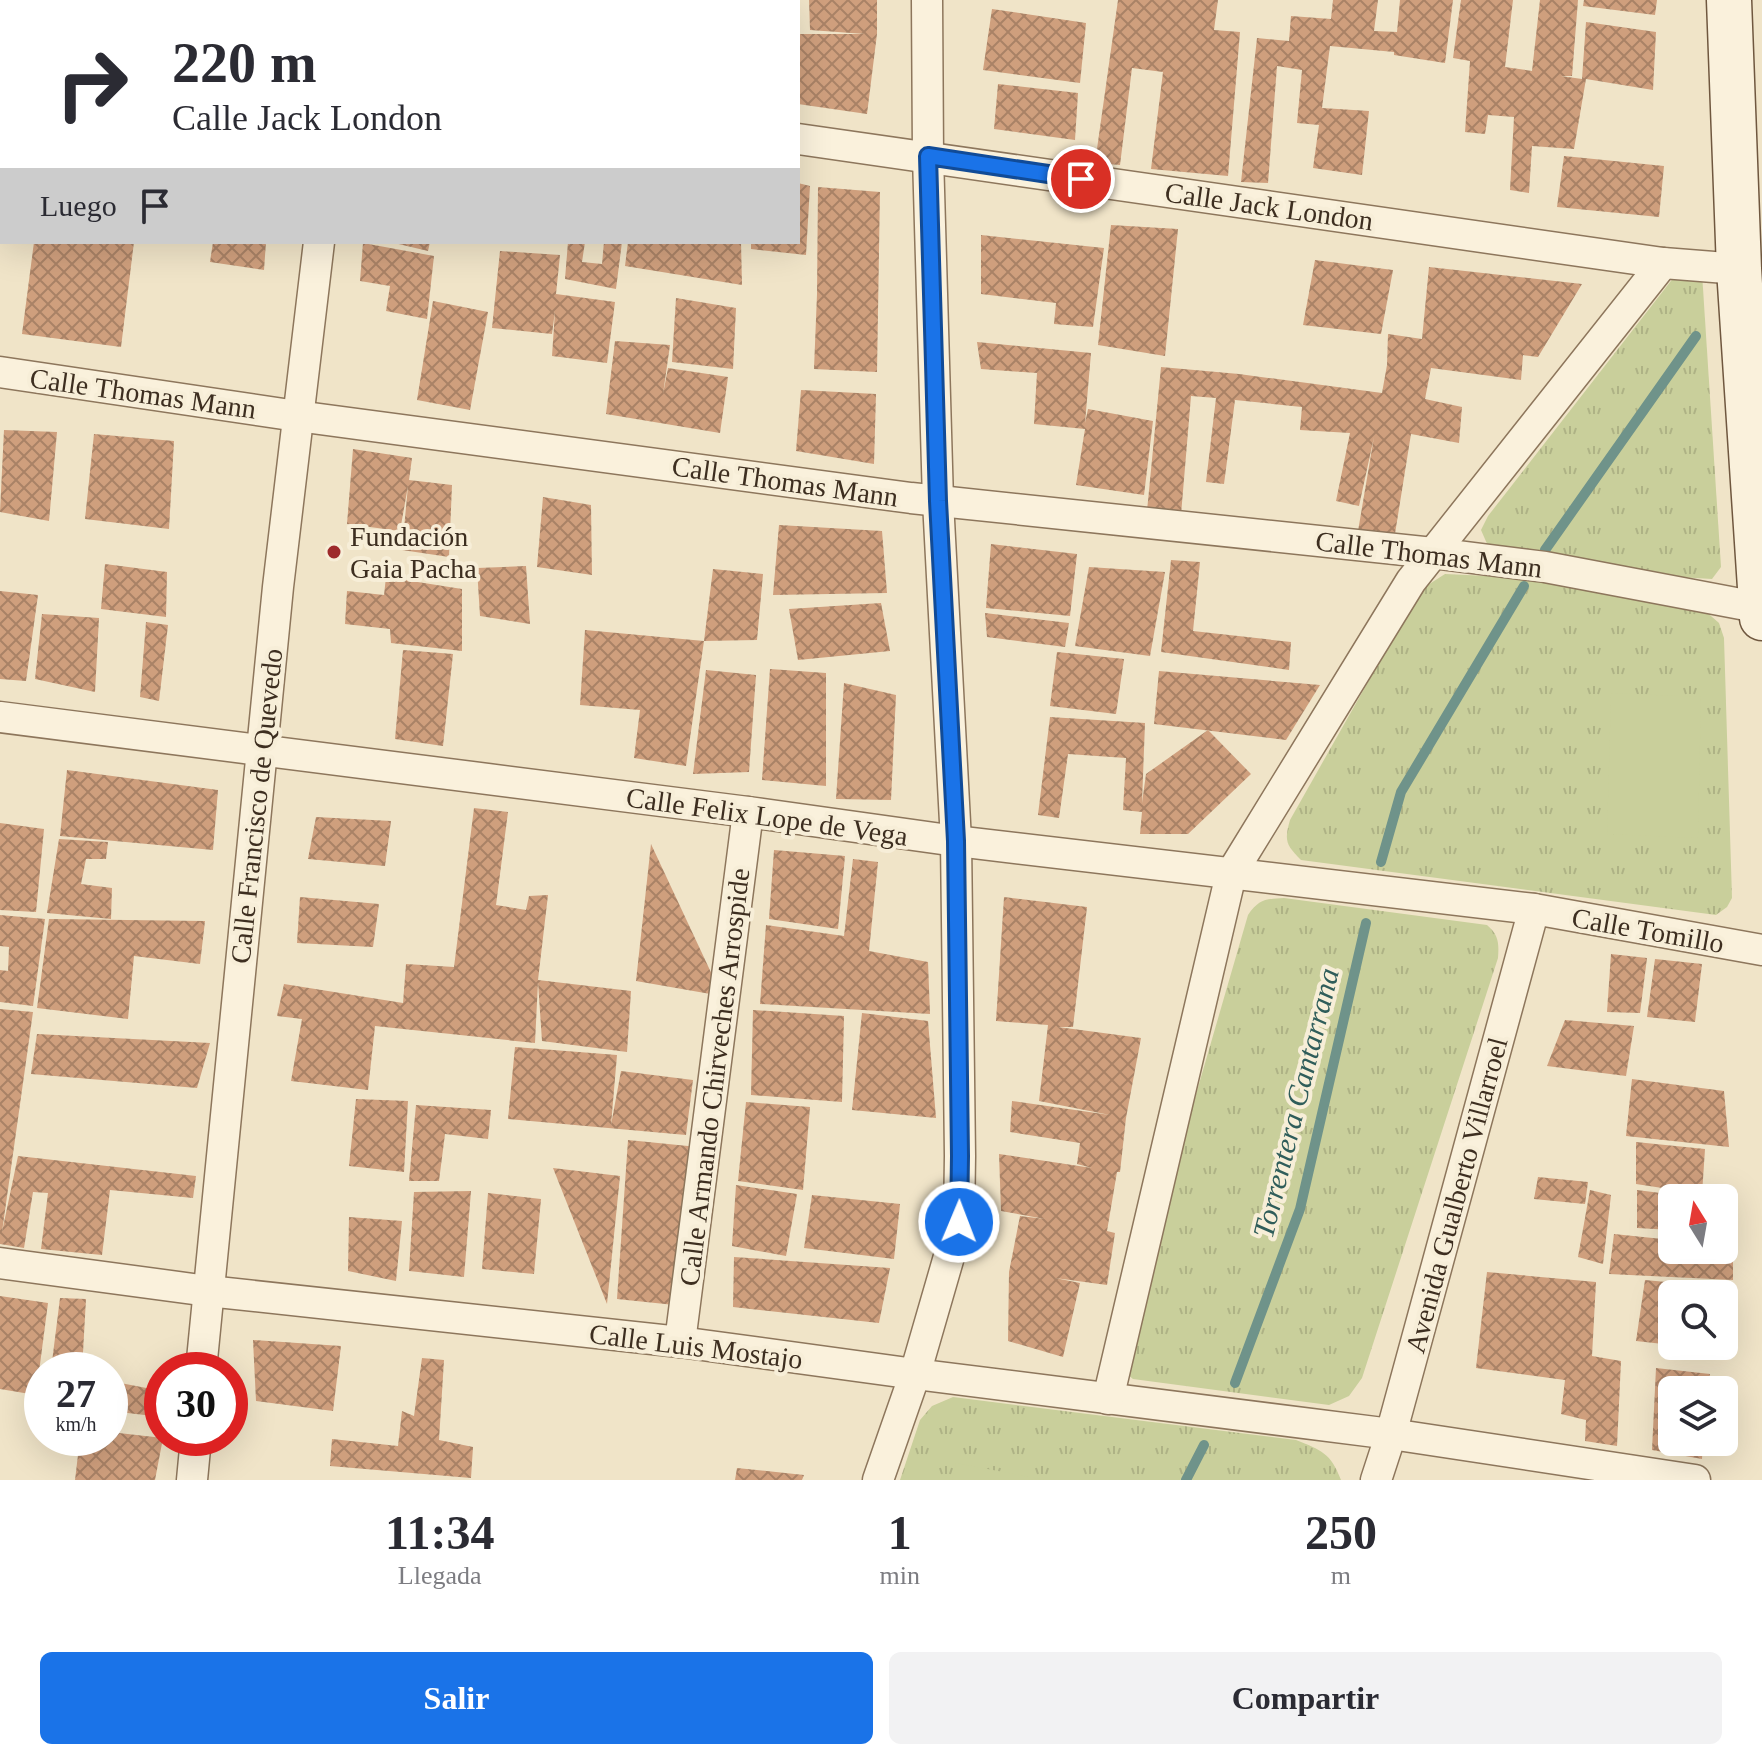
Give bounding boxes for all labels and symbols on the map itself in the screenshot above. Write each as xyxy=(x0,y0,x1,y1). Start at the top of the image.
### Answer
pin xyxy=(1047,145,1115,213)
street label: Calle Jack London xyxy=(1163,177,1375,236)
street label: Calle Thomas Mann xyxy=(28,362,258,425)
street label: Calle Thomas Mann xyxy=(670,450,900,513)
place label: Fundación Gaia Pacha xyxy=(350,521,477,584)
street label: Calle Thomas Mann xyxy=(1314,525,1544,584)
marker: Fundación Gaia Pacha xyxy=(325,543,343,561)
street label: Calle Francisco de Quevedo xyxy=(225,647,288,965)
street label: Calle Felix Lope de Vega xyxy=(624,781,910,852)
street label: Calle Armando Chirveches Arrospide xyxy=(673,866,756,1288)
street label: Calle Tomillo xyxy=(1569,902,1726,959)
water label: Torrentera Cantarrana xyxy=(1246,964,1345,1241)
street label: Avenida Gualberto Villarroel xyxy=(1399,1034,1514,1356)
position arrow xyxy=(917,1180,1001,1264)
north arrow xyxy=(1658,1184,1738,1264)
street label: Calle Luis Mostajo xyxy=(588,1318,804,1375)
speed limit sign: 30 xyxy=(144,1352,248,1456)

